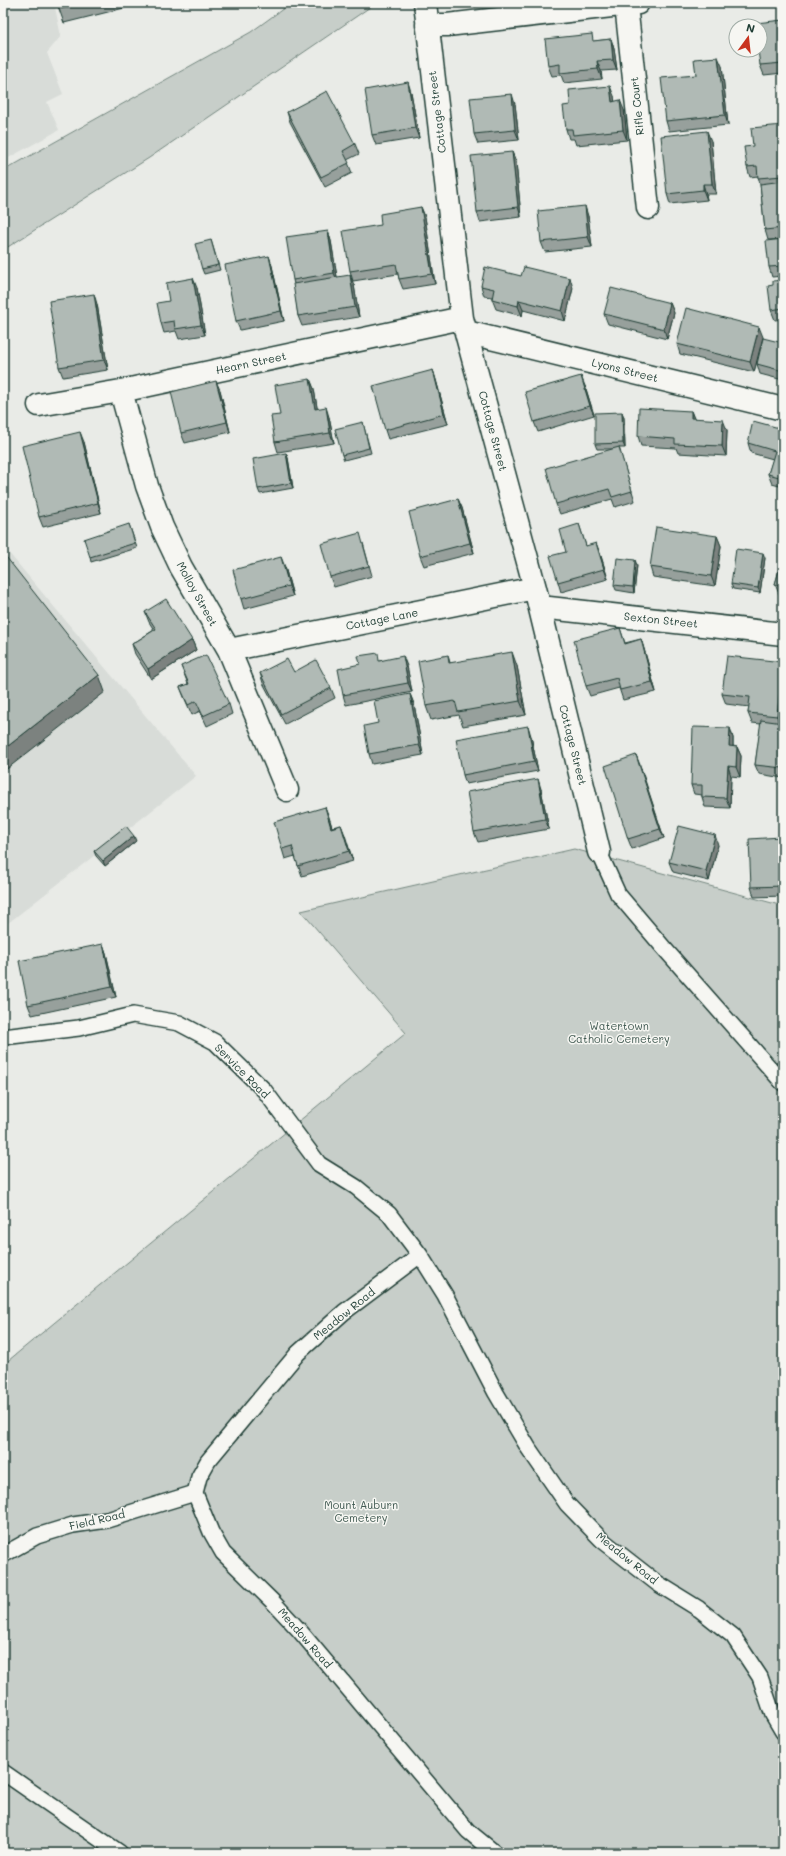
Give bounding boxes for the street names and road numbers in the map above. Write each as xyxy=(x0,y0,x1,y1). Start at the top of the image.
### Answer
street label: Cottage Street xyxy=(424,70,449,154)
street label: Rifle Court xyxy=(626,76,647,136)
street label: Hearn Street xyxy=(214,348,288,377)
street label: Lyons Street xyxy=(590,354,660,385)
street label: Cottage Street xyxy=(476,389,511,473)
street label: Molloy Street xyxy=(174,559,221,629)
street label: Cottage Lane xyxy=(345,604,419,633)
street label: Sexton Street xyxy=(623,608,699,631)
street label: Cottage Street xyxy=(556,703,591,787)
street label: Service Road xyxy=(212,1040,273,1101)
street label: Meadow Road xyxy=(310,1284,378,1343)
street label: Field Road xyxy=(67,1506,126,1533)
street label: Meadow Road xyxy=(593,1528,661,1587)
street label: Meadow Road xyxy=(275,1604,336,1671)

